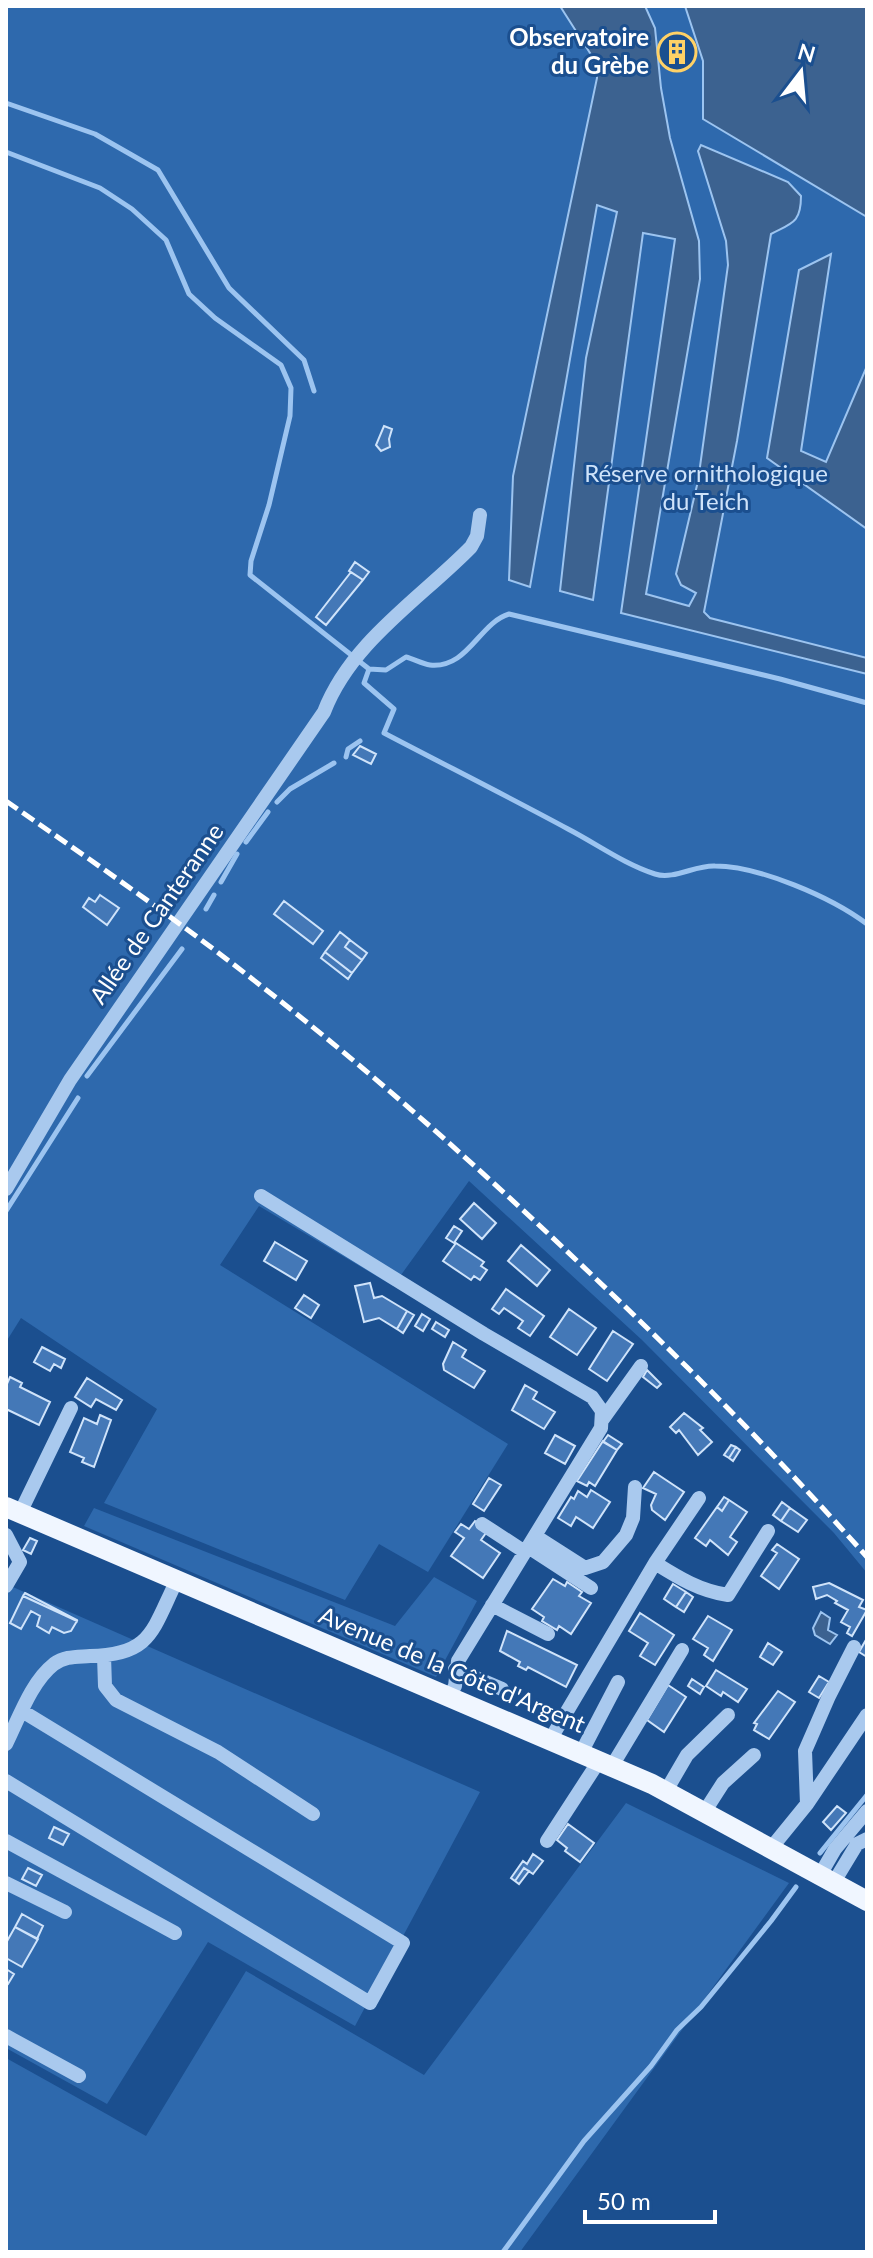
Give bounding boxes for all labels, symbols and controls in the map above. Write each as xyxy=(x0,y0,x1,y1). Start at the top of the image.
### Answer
place label: Observatoire du Grèbe xyxy=(509,22,649,79)
building icon: Observatoire du Grèbe xyxy=(656,31,698,73)
north arrow xyxy=(761,32,841,112)
text: N xyxy=(795,37,819,68)
park label: Réserve ornithologique du Teich xyxy=(584,458,828,515)
street label: Allée de Canteranne xyxy=(83,817,229,1009)
street label: Avenue de la Côte d'Argent xyxy=(315,1599,591,1738)
scale bar xyxy=(585,2174,715,2224)
text: 50 m xyxy=(597,2186,651,2215)

